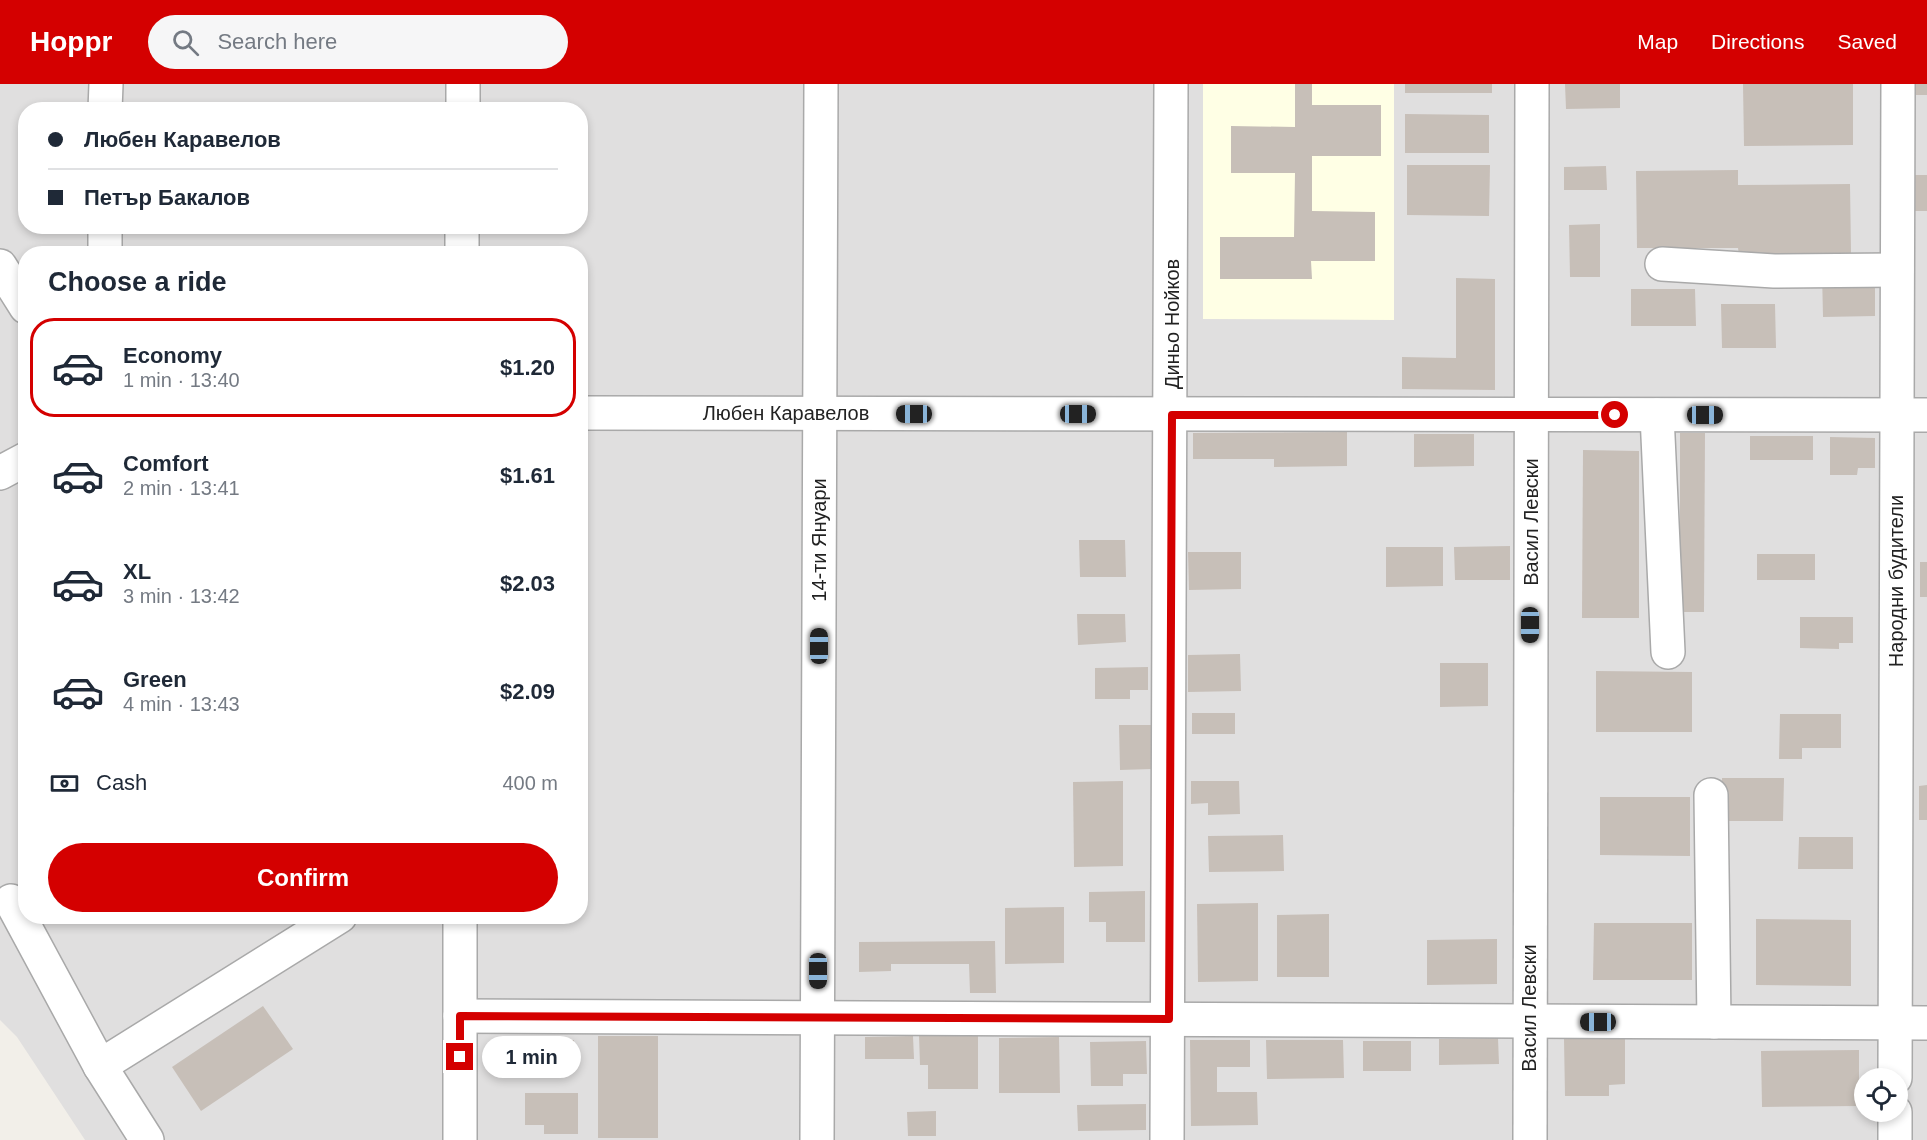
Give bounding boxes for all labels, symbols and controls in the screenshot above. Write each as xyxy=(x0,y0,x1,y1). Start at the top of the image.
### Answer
search box xyxy=(148,15,568,69)
text: Hoppr xyxy=(30,26,112,57)
icon: search xyxy=(169,26,202,59)
text: Search here xyxy=(217,29,337,54)
text: Map xyxy=(1637,30,1678,53)
text: Directions xyxy=(1711,30,1804,53)
text: Saved xyxy=(1837,30,1897,53)
text: Любен Каравелов xyxy=(84,127,281,152)
text: Петър Бакалов xyxy=(84,185,250,210)
street label: Диньо Нойков xyxy=(1161,259,1183,389)
text: Choose a ride xyxy=(48,267,227,297)
icon: car xyxy=(51,341,105,395)
text: Economy xyxy=(123,343,222,368)
text: $1.20 xyxy=(500,355,555,380)
text: 1 min · 13:40 xyxy=(123,369,240,391)
route start xyxy=(1601,401,1628,428)
street label: Любен Каравелов xyxy=(703,402,869,424)
car xyxy=(896,405,932,423)
car xyxy=(1060,405,1096,423)
car xyxy=(1687,406,1723,424)
icon: car xyxy=(51,449,105,503)
text: Comfort xyxy=(123,451,209,476)
street label: Васил Левски xyxy=(1520,458,1542,586)
text: $1.61 xyxy=(500,463,555,488)
text: 2 min · 13:41 xyxy=(123,477,240,499)
street label: 14-ти Януари xyxy=(808,478,830,602)
street label: Народни будители xyxy=(1885,495,1907,667)
icon: car xyxy=(51,557,105,611)
text: XL xyxy=(123,559,151,584)
text: $2.03 xyxy=(500,571,555,596)
text: 3 min · 13:42 xyxy=(123,585,240,607)
car xyxy=(1521,607,1539,643)
car xyxy=(810,628,828,664)
icon: car xyxy=(51,665,105,719)
text: Green xyxy=(123,667,187,692)
text: $2.09 xyxy=(500,679,555,704)
text: 4 min · 13:43 xyxy=(123,693,240,715)
icon: cash xyxy=(48,767,81,800)
text: Cash xyxy=(96,770,147,795)
text: 400 m xyxy=(502,772,558,794)
button: Confirm xyxy=(48,843,558,912)
street label: Васил Левски xyxy=(1518,944,1540,1072)
car xyxy=(809,953,827,989)
car xyxy=(1580,1013,1616,1031)
callout: 1 min xyxy=(481,1036,580,1078)
route end xyxy=(446,1043,473,1070)
text: 1 min xyxy=(505,1046,558,1068)
map controls xyxy=(1854,1068,1908,1122)
button: locate xyxy=(1854,1068,1908,1122)

